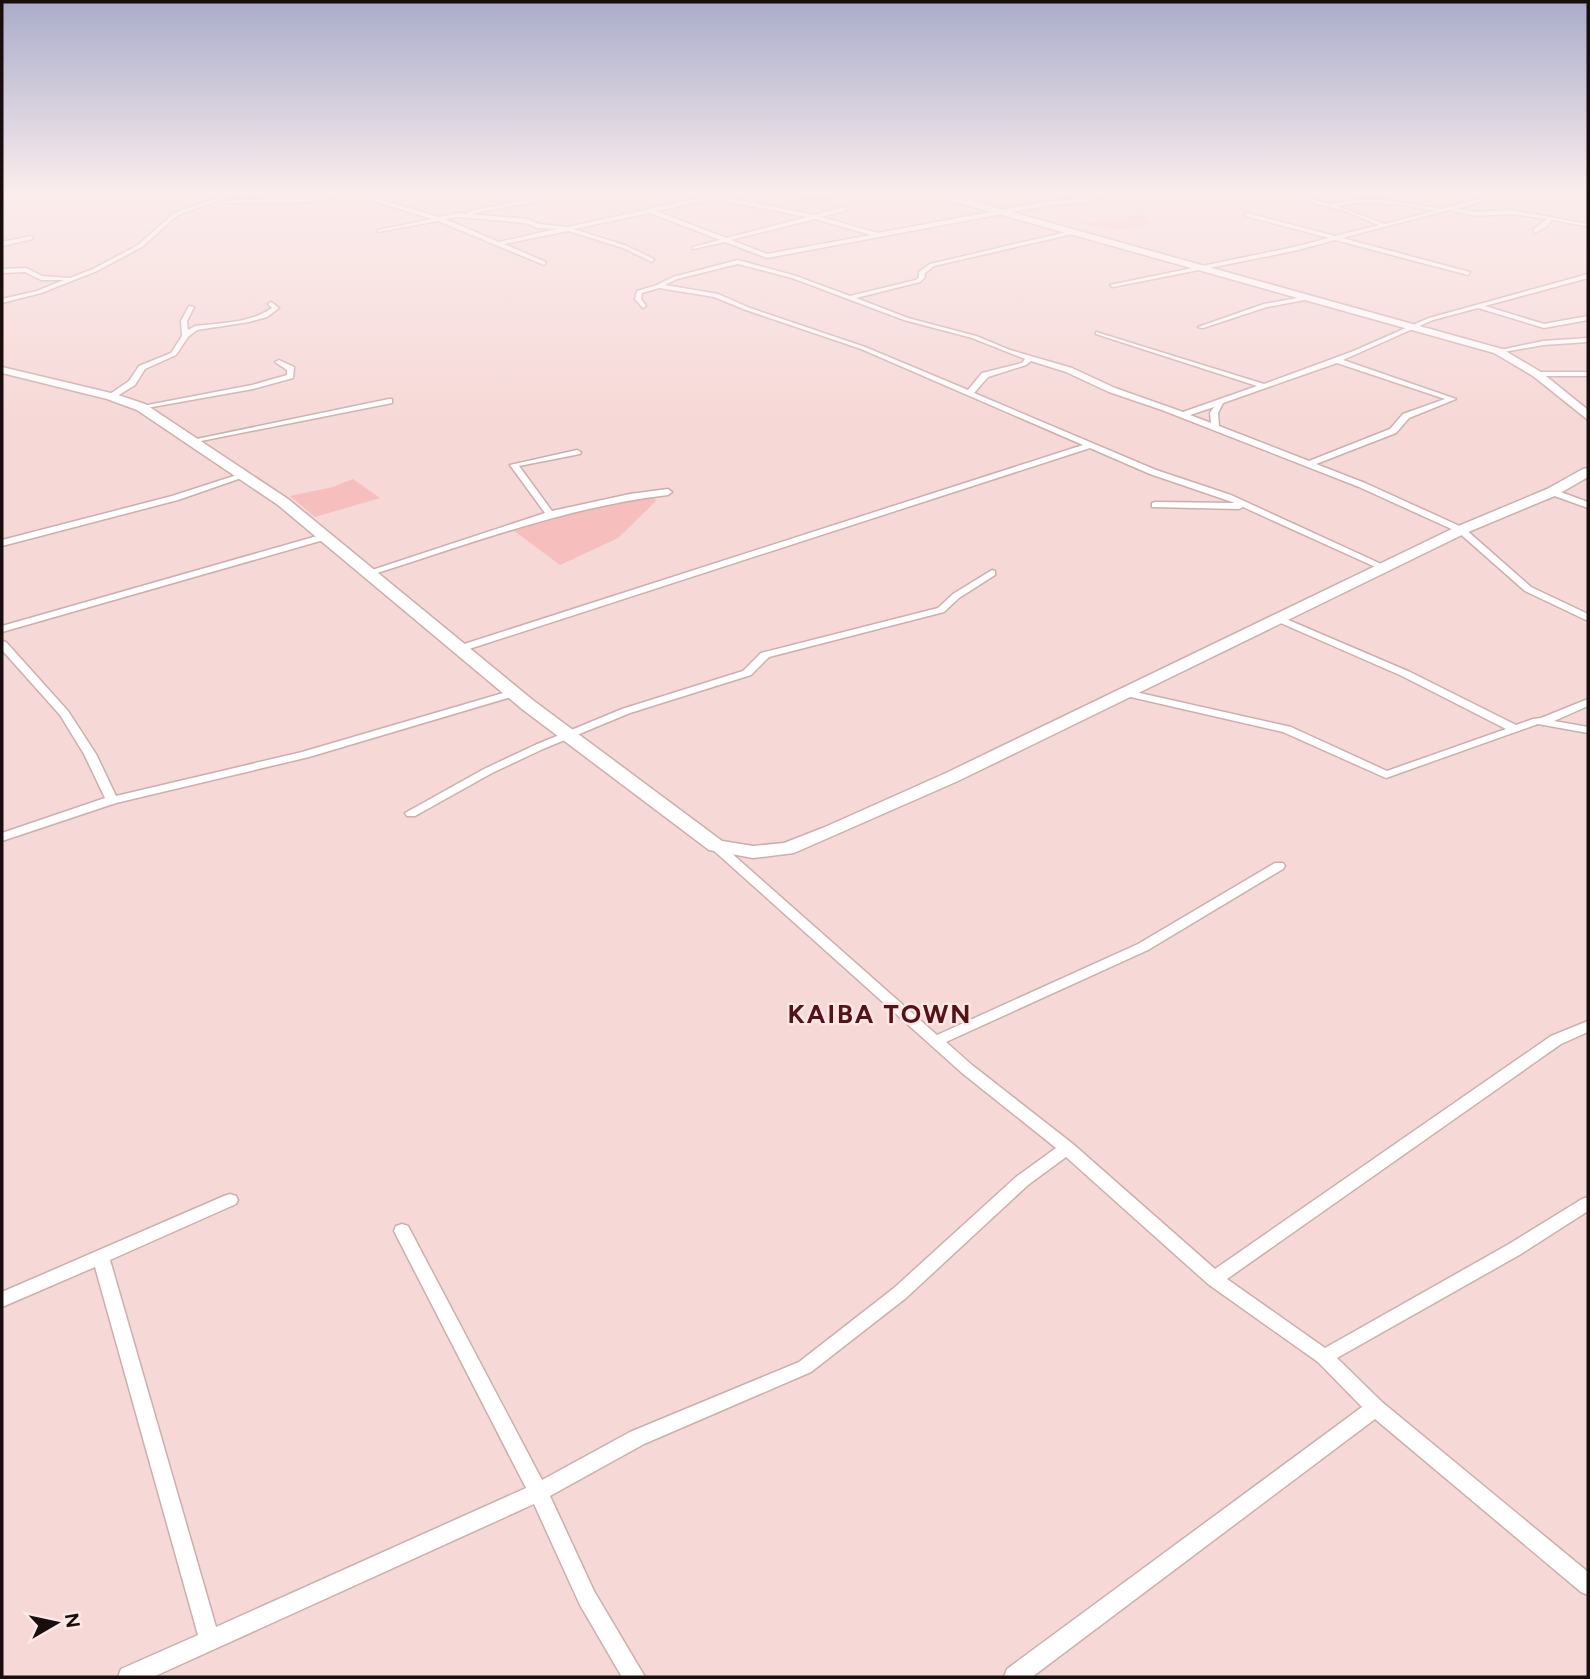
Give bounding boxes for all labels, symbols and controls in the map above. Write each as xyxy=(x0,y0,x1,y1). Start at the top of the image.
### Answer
district label: KAIBA TOWN xyxy=(788,998,972,1030)
north arrow xyxy=(21,1588,91,1658)
text: N xyxy=(60,1611,85,1629)

